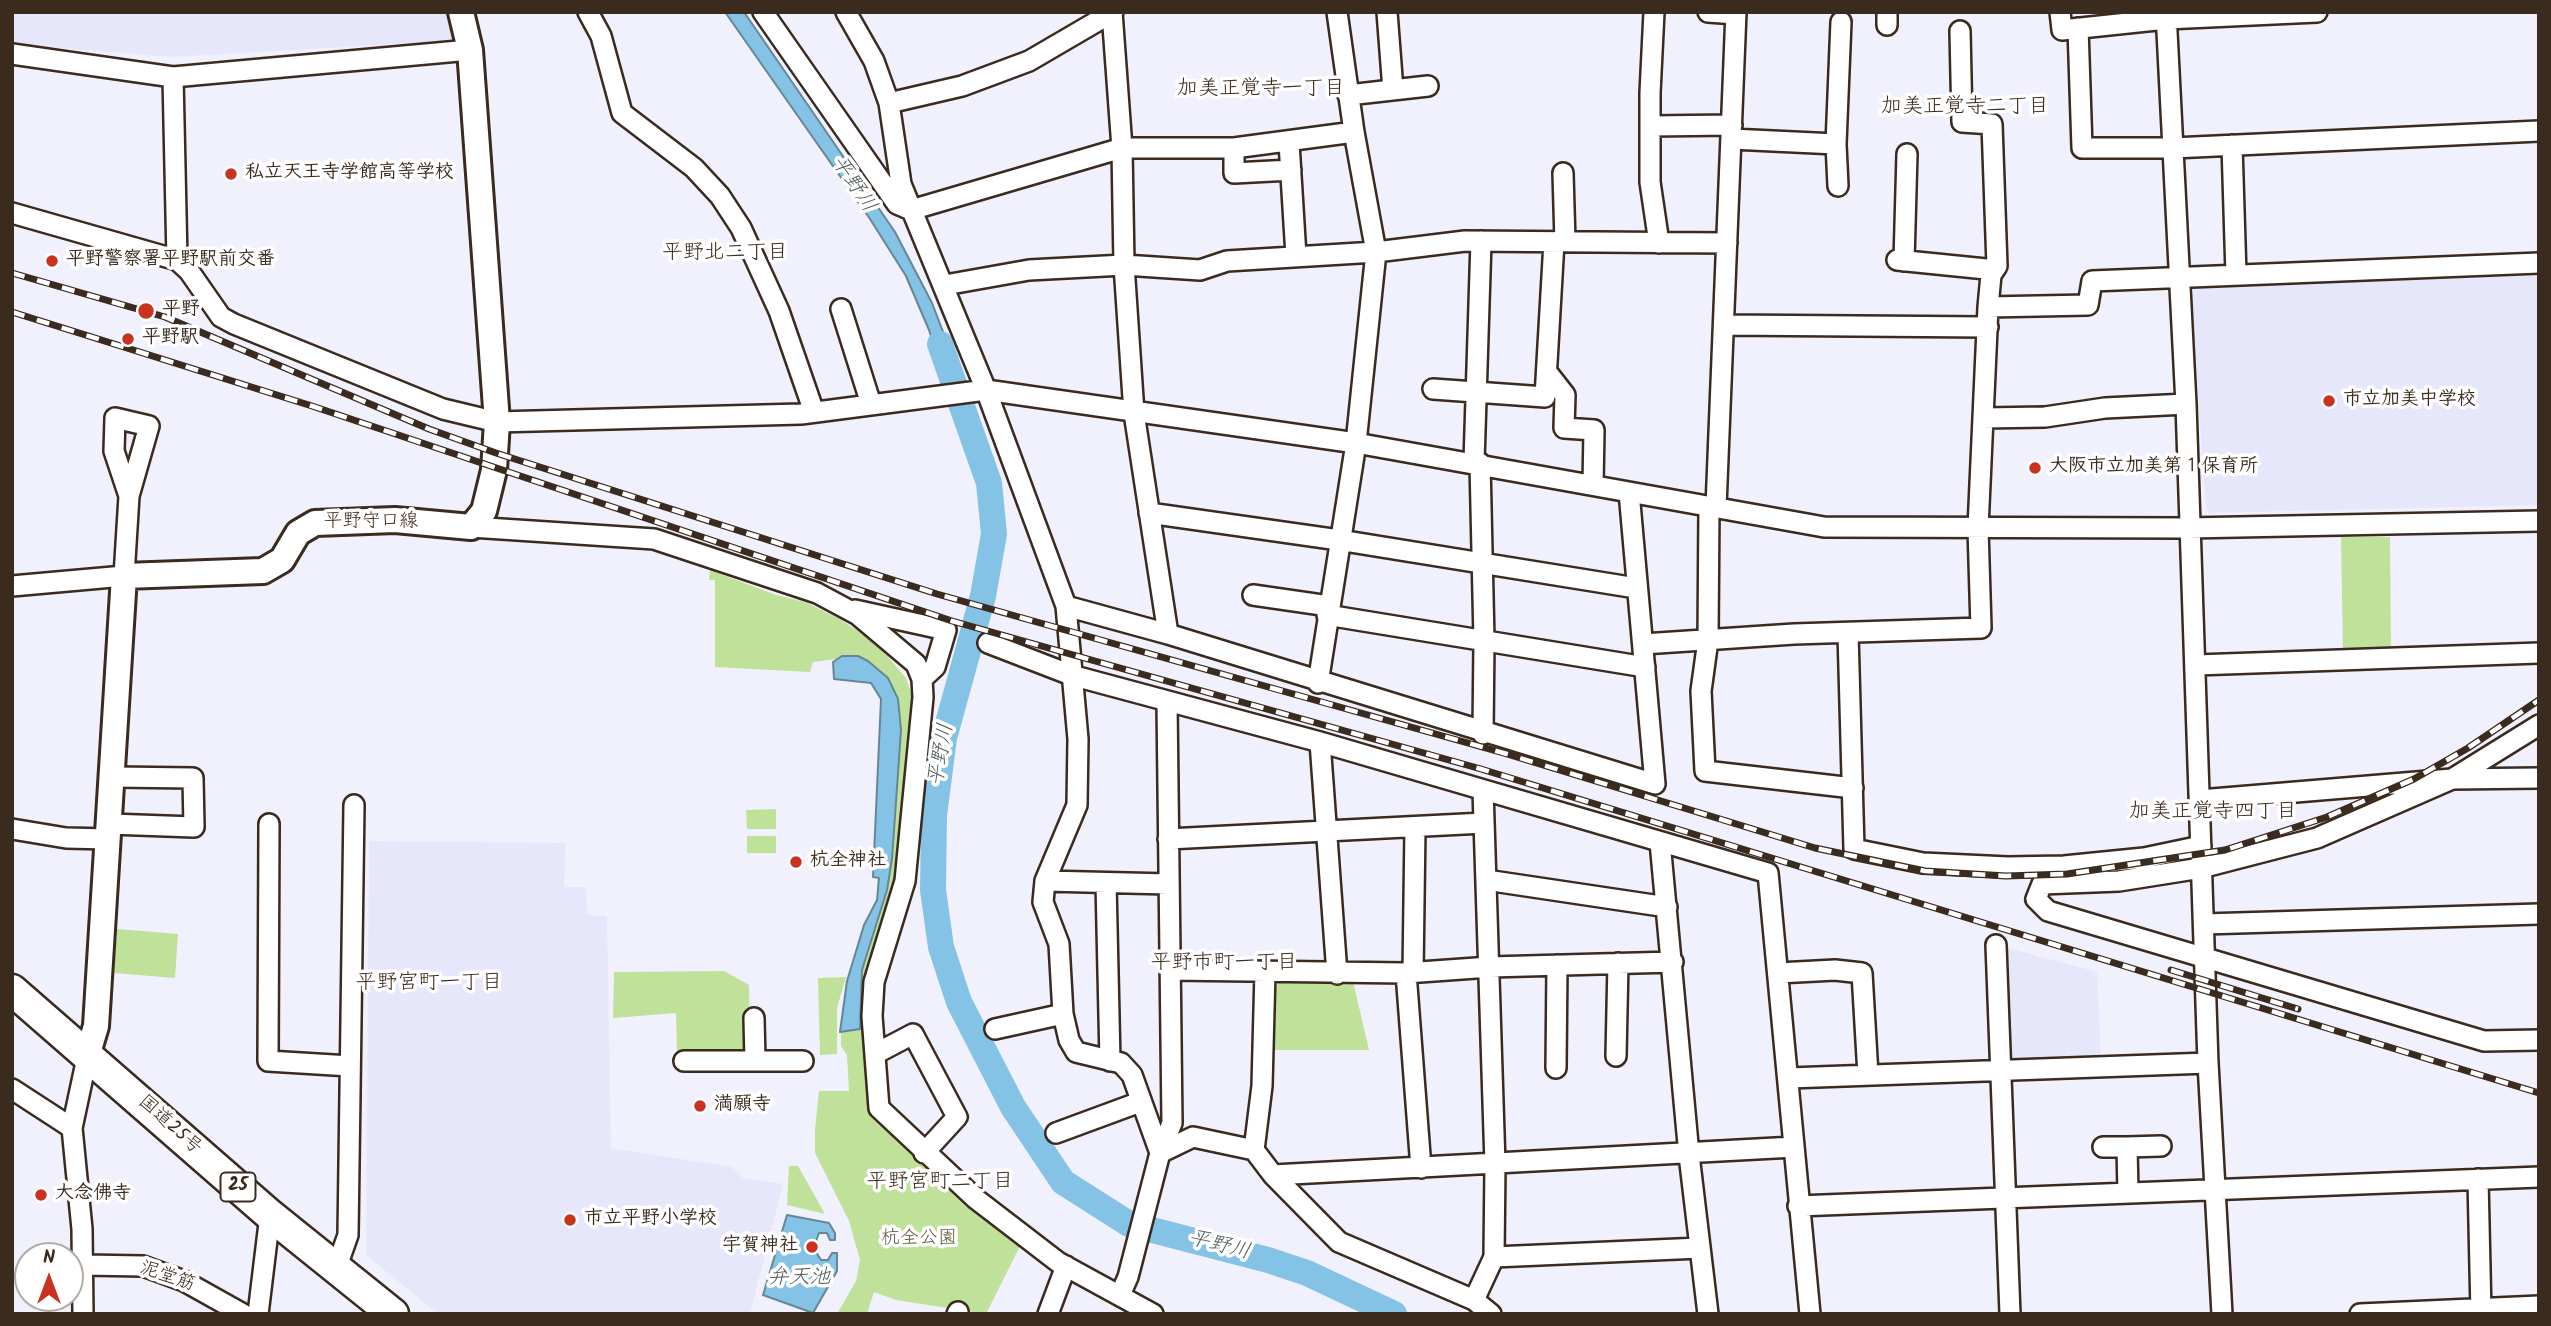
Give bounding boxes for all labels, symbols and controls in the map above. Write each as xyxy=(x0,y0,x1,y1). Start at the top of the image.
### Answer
district label: 加美正覚寺一丁目 xyxy=(1177,77,1345,103)
district label: 加美正覚寺二丁目 xyxy=(1881,95,2049,121)
water label: 平野川 xyxy=(824,152,880,218)
place label: 私立天王寺学館高等学校 xyxy=(245,163,454,185)
marker: 私立天王寺学館高等学校 xyxy=(223,166,239,182)
district label: 平野北二丁目 xyxy=(662,241,788,267)
place label: 平野警察署平野駅前交番 xyxy=(66,250,275,272)
marker: 平野警察署平野駅前交番 xyxy=(44,253,60,269)
place label: 平野 xyxy=(162,300,200,322)
marker: 平野 xyxy=(136,301,156,321)
place label: 平野駅 xyxy=(142,328,199,350)
marker: 平野駅 xyxy=(120,331,136,347)
place label: 市立加美中学校 xyxy=(2343,390,2476,412)
marker: 市立加美中学校 xyxy=(2321,393,2337,409)
place label: 大阪市立加美第１保育所 xyxy=(2049,457,2258,479)
marker: 大阪市立加美第１保育所 xyxy=(2027,460,2043,476)
street label: 平野守口線 xyxy=(324,512,418,534)
water label: 平野川 xyxy=(925,722,961,788)
district label: 加美正覚寺四丁目 xyxy=(2129,800,2297,826)
place label: 杭全神社 xyxy=(810,851,886,873)
marker: 杭全神社 xyxy=(788,854,804,870)
district label: 平野市町一丁目 xyxy=(1151,951,1297,977)
district label: 平野宮町一丁目 xyxy=(356,971,502,997)
street label: 国道25号 xyxy=(132,1091,206,1161)
place label: 満願寺 xyxy=(714,1095,771,1117)
marker: 満願寺 xyxy=(692,1098,708,1114)
district label: 平野宮町二丁目 xyxy=(867,1170,1013,1196)
road number: 25 xyxy=(220,1172,256,1202)
place label: 大念佛寺 xyxy=(55,1184,131,1206)
marker: 大念佛寺 xyxy=(33,1187,49,1203)
place label: 市立平野小学校 xyxy=(584,1209,717,1231)
marker: 市立平野小学校 xyxy=(562,1212,578,1228)
water label: 平野川 xyxy=(1185,1227,1253,1267)
park label: 杭全公園 xyxy=(881,1229,957,1251)
place label: 宇賀神社 xyxy=(722,1236,798,1258)
marker: 宇賀神社 xyxy=(804,1239,820,1255)
north arrow xyxy=(14,1242,84,1312)
text: N xyxy=(43,1243,55,1273)
street label: 泥堂筋 xyxy=(136,1258,198,1298)
water label: 弁天池 xyxy=(768,1266,830,1292)

